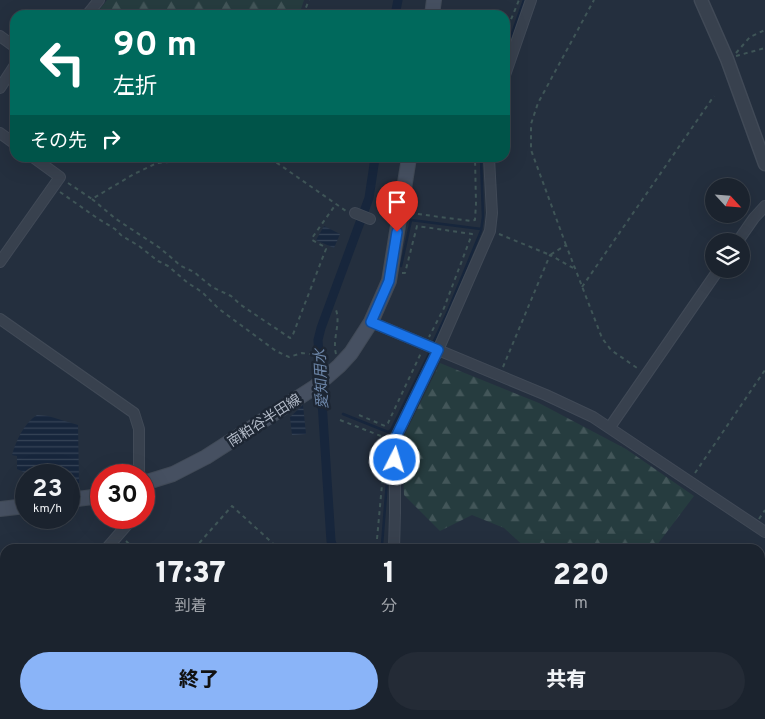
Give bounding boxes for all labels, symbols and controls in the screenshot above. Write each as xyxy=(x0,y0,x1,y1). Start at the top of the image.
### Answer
text: 90 m xyxy=(113,24,197,68)
icon: left xyxy=(30,30,95,95)
text: 左折 xyxy=(113,74,157,101)
icon: right xyxy=(97,125,125,153)
text: その先 xyxy=(30,130,87,154)
north arrow xyxy=(705,178,750,222)
map controls xyxy=(705,178,750,278)
pin xyxy=(376,181,418,232)
icon: arrive xyxy=(383,188,411,216)
button: layers xyxy=(705,233,750,278)
water label: 愛知用水 xyxy=(311,346,334,409)
street label: 南粕谷半田線 xyxy=(224,390,305,451)
position arrow xyxy=(368,433,420,485)
speed limit sign: 30 xyxy=(90,464,155,529)
text: 23 xyxy=(32,474,63,506)
text: km/h xyxy=(33,501,62,517)
text: 17:37 xyxy=(156,556,226,593)
text: 1 xyxy=(383,556,395,593)
text: 220 xyxy=(553,558,609,595)
text: m xyxy=(574,594,588,614)
text: 到着 xyxy=(175,597,207,617)
text: 分 xyxy=(381,597,397,617)
button: 終了 xyxy=(20,652,378,710)
button: 共有 xyxy=(388,652,745,710)

